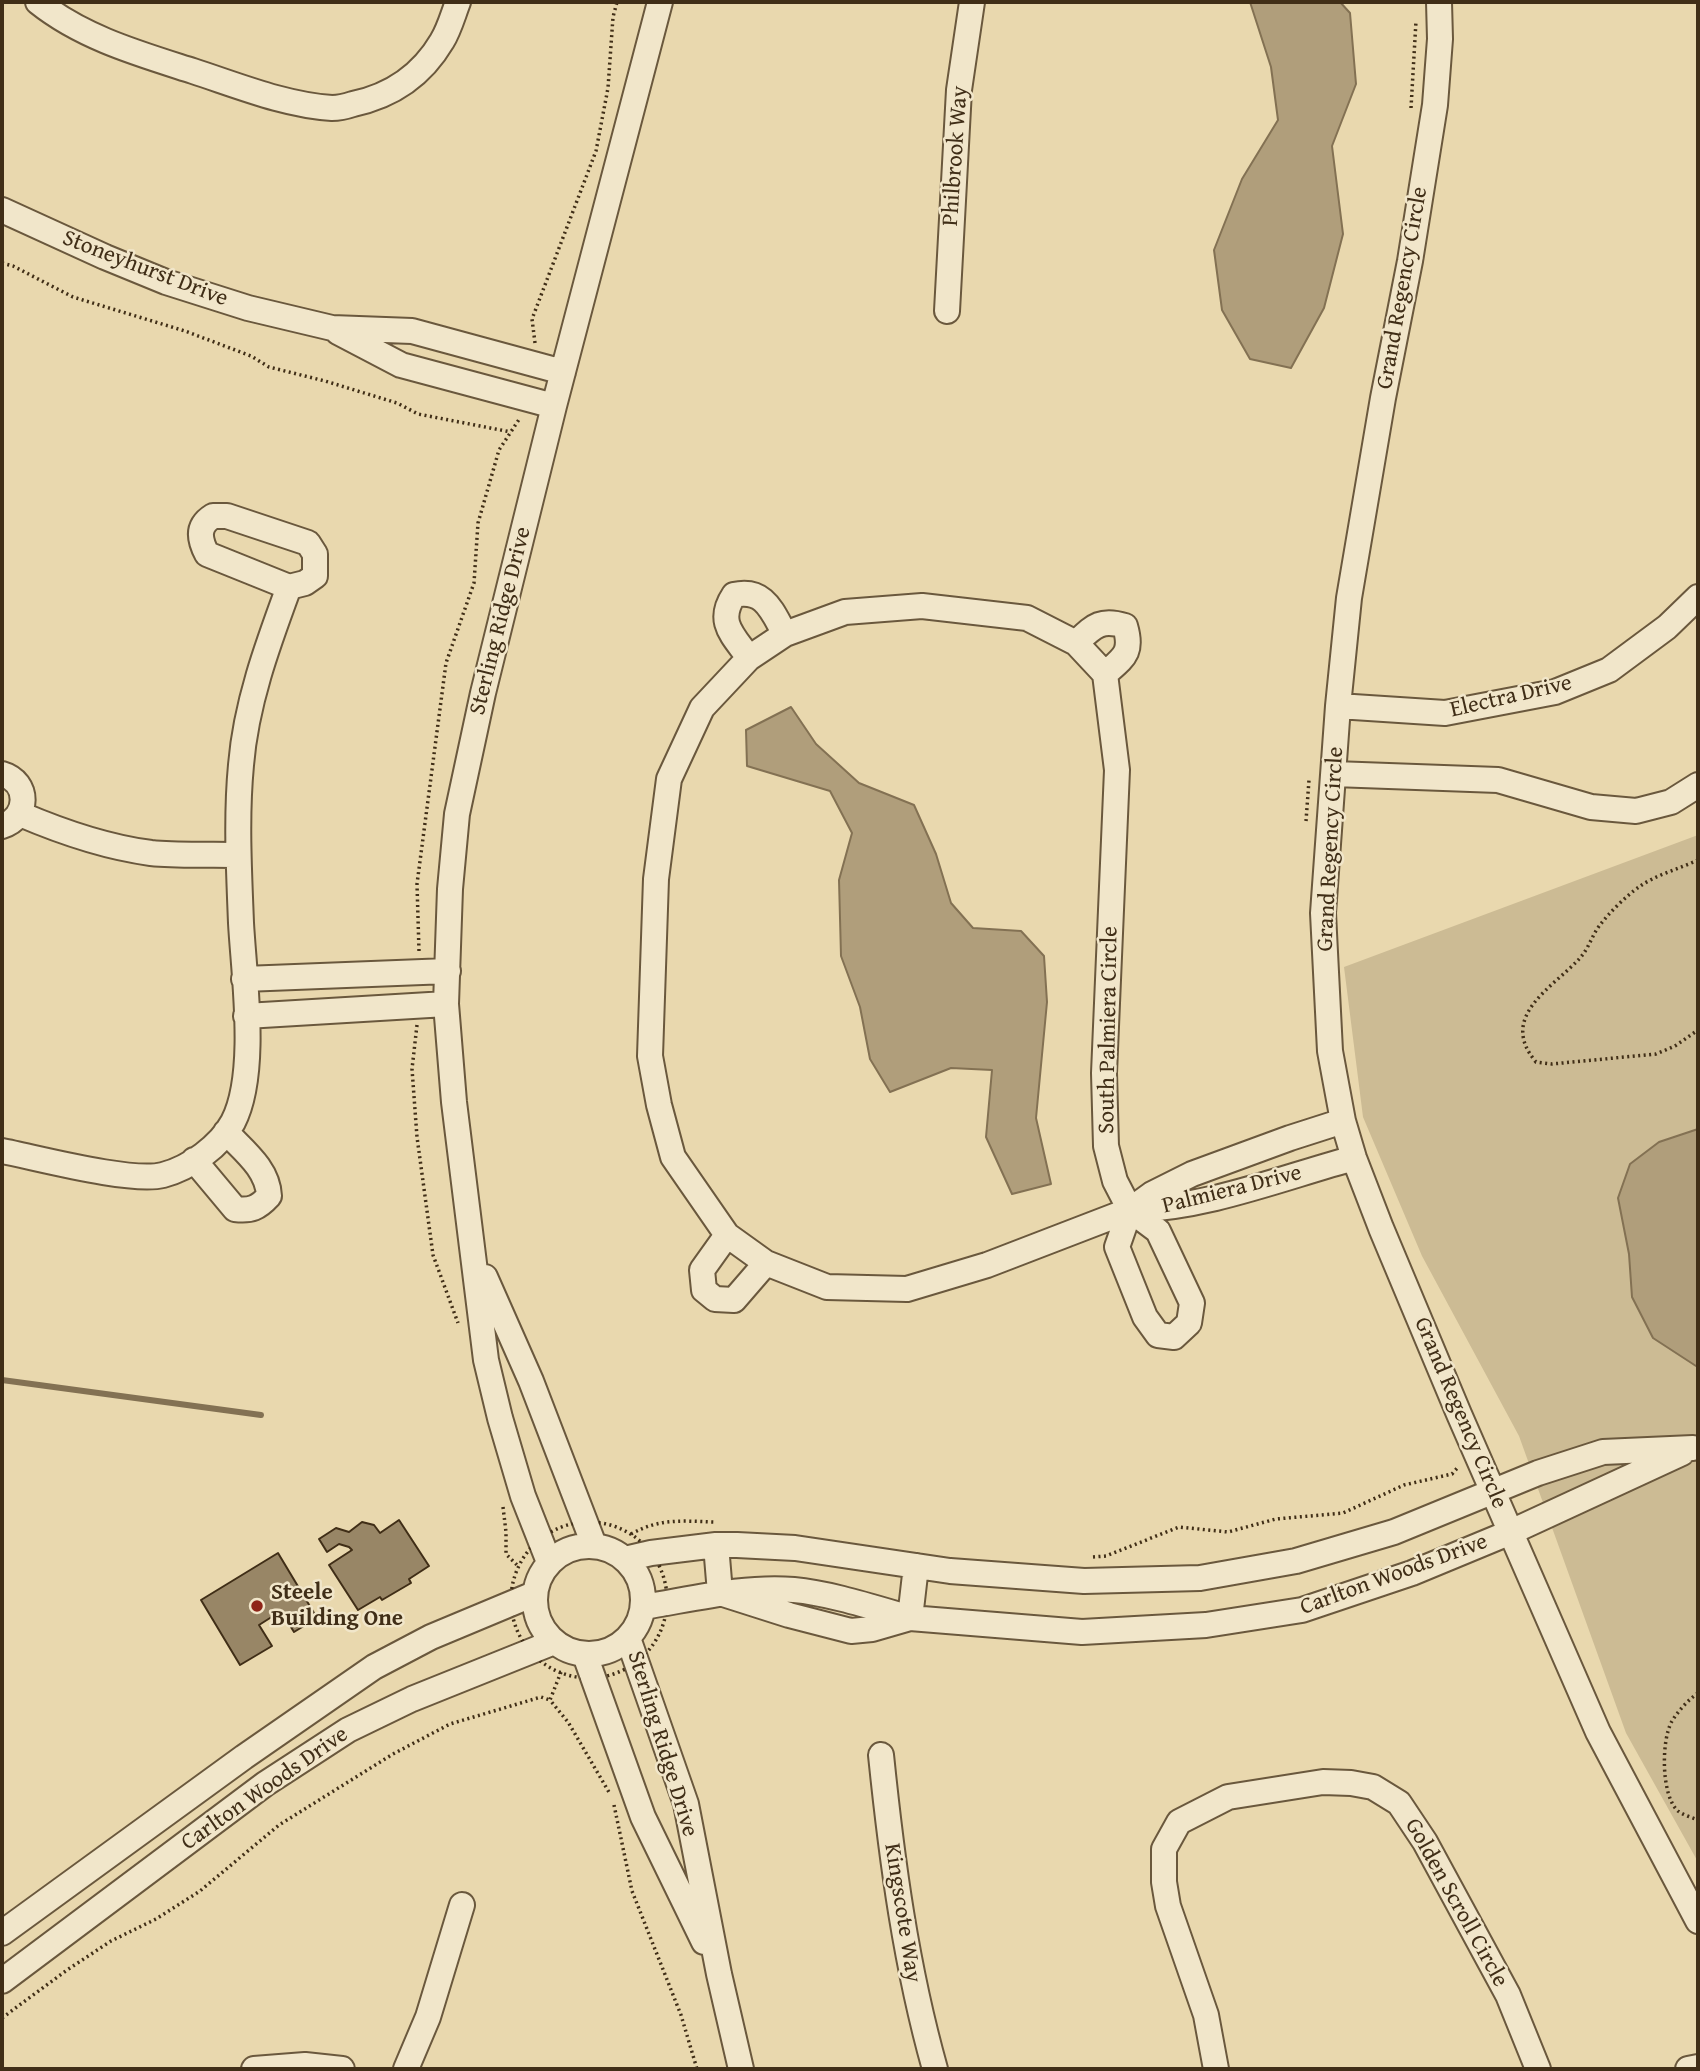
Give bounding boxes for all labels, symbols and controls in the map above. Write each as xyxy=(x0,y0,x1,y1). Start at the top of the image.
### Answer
street label: Philbrook Way xyxy=(937,85,975,227)
street label: Grand Regency Circle xyxy=(1372,185,1434,391)
street label: Stoneyhurst Drive xyxy=(58,225,232,313)
street label: Sterling Ridge Drive xyxy=(464,524,538,718)
street label: Electra Drive xyxy=(1447,670,1575,724)
street label: Grand Regency Circle xyxy=(1312,746,1350,952)
street label: South Palmiera Circle xyxy=(1093,926,1125,1134)
street label: Palmiera Drive xyxy=(1160,1159,1304,1221)
street label: Grand Regency Circle xyxy=(1407,1313,1513,1513)
street label: Carlton Woods Drive xyxy=(1297,1528,1491,1622)
place label: Steele Building One xyxy=(271,1579,403,1633)
marker: Steele Building One xyxy=(249,1598,265,1614)
street label: Sterling Ridge Drive xyxy=(621,1648,703,1840)
street label: Carlton Woods Drive xyxy=(176,1721,354,1857)
street label: Golden Scroll Circle xyxy=(1398,1814,1514,1992)
street label: Kingscote Way xyxy=(877,1841,927,1985)

